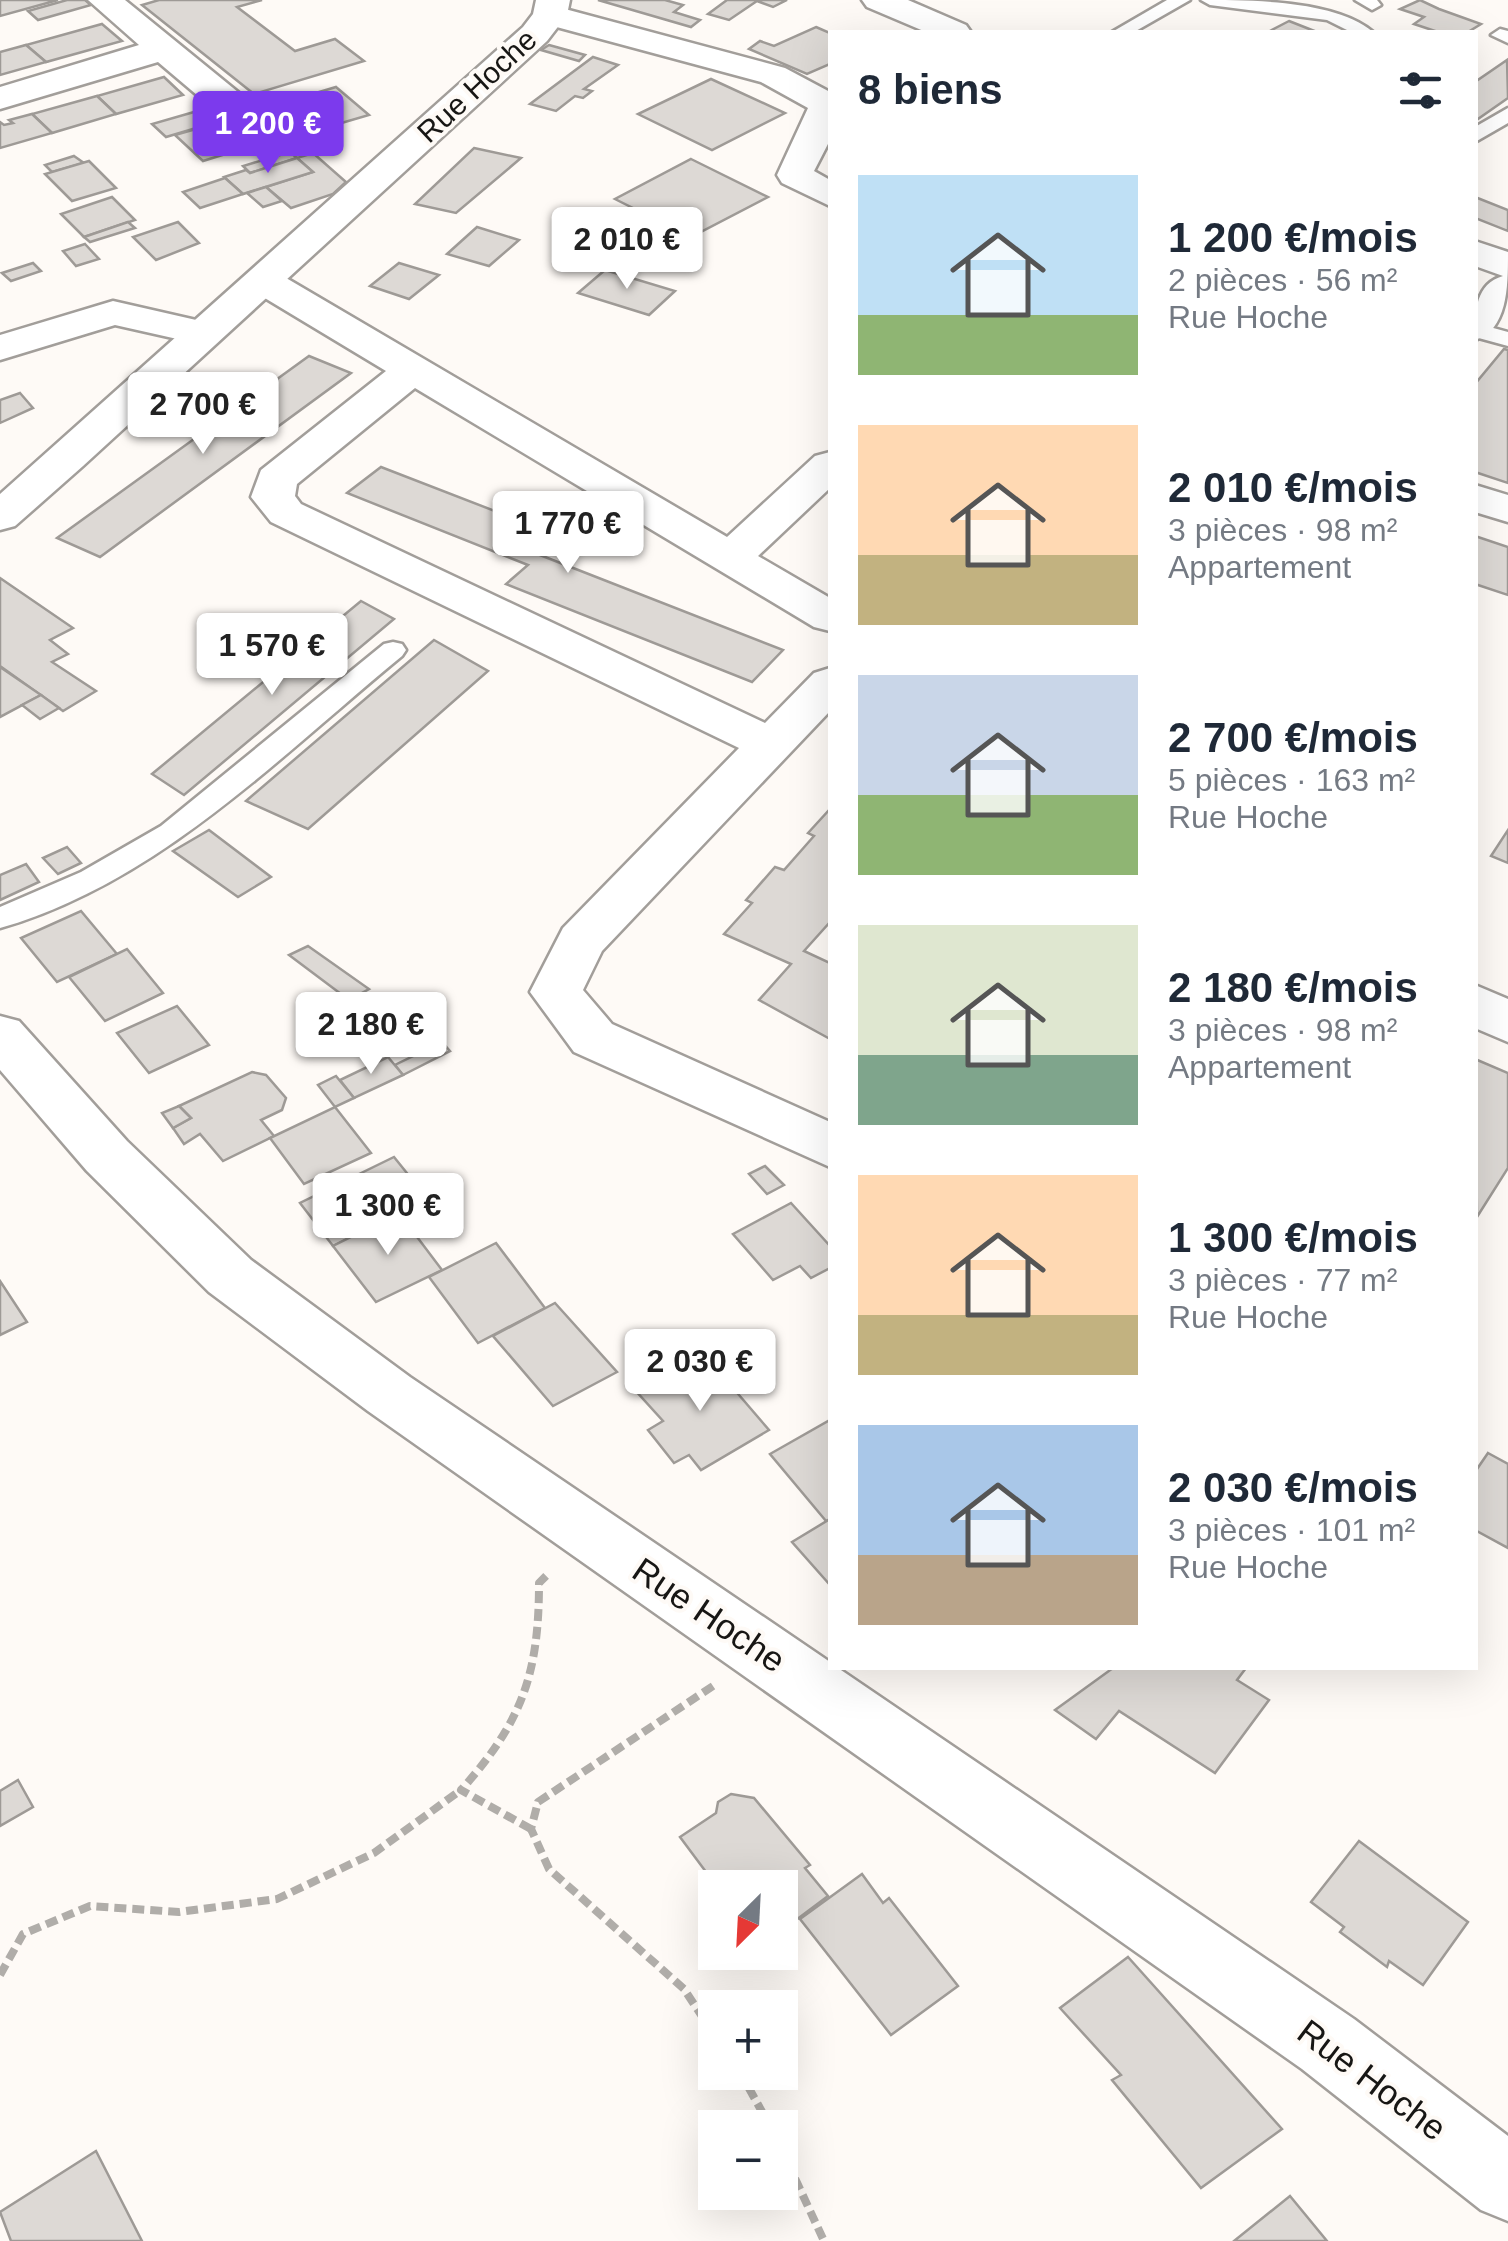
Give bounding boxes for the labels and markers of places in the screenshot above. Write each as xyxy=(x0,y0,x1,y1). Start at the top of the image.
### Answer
pin: 1 200 € xyxy=(176,91,360,176)
pin: 2 010 € xyxy=(535,207,719,292)
pin: 2 700 € xyxy=(111,372,295,457)
pin: 1 770 € xyxy=(476,491,660,576)
pin: 1 570 € xyxy=(180,613,364,698)
pin: 2 180 € xyxy=(279,992,463,1077)
pin: 1 300 € xyxy=(296,1173,480,1258)
pin: 2 030 € xyxy=(608,1329,792,1414)

